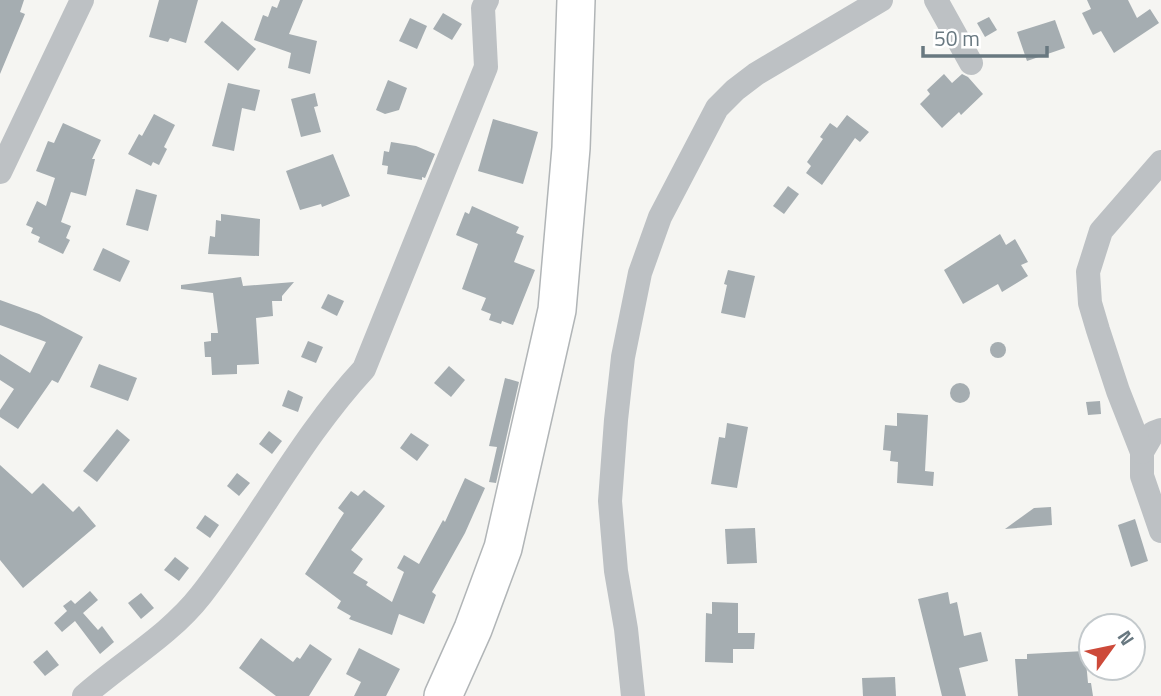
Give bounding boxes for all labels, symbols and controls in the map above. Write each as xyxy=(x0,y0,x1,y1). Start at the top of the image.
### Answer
scale bar xyxy=(923,14,1047,58)
text: 50 m xyxy=(934,22,980,54)
north arrow xyxy=(1077,612,1147,682)
text: N xyxy=(1111,624,1142,651)

